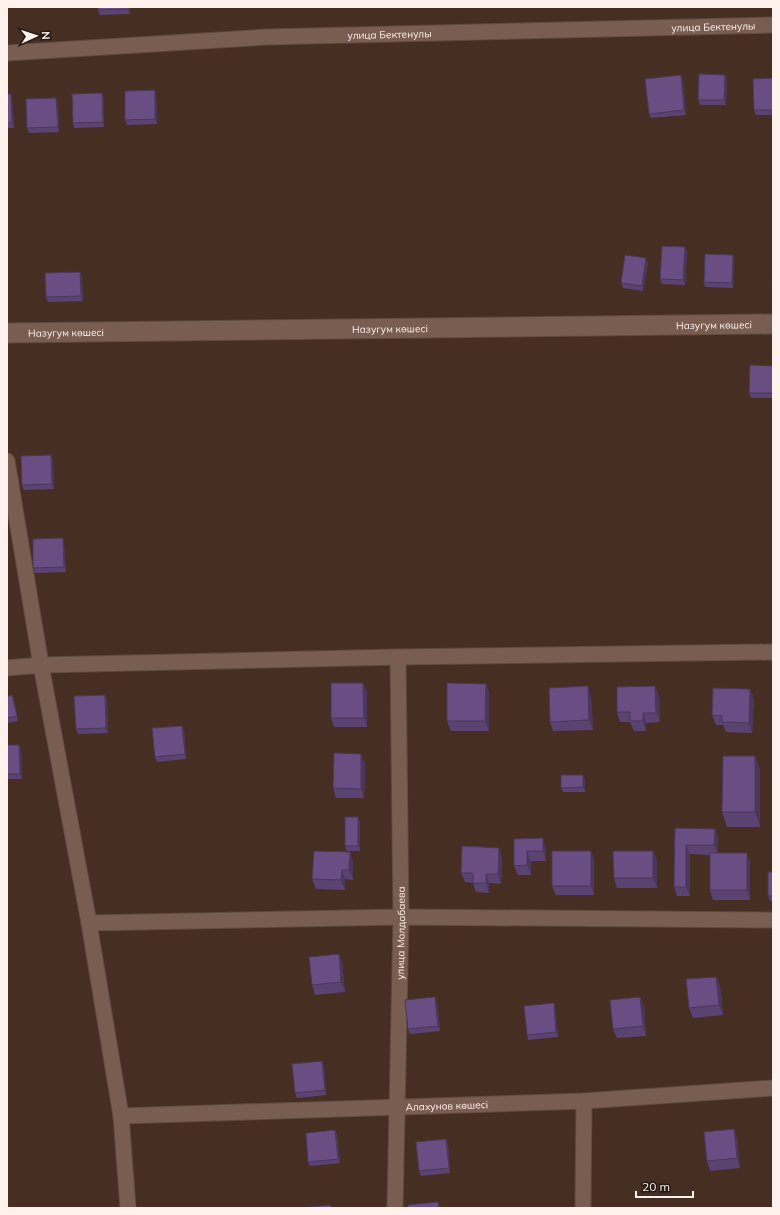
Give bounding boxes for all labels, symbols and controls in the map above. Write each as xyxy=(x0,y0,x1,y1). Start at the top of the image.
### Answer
north arrow xyxy=(16,16,56,56)
street label: улица Бектенулы xyxy=(671,19,756,34)
street label: улица Бектенулы xyxy=(347,27,432,42)
text: N xyxy=(39,31,53,40)
street label: Назугум көшесі xyxy=(676,318,752,332)
street label: Назугум көшесі xyxy=(352,322,428,336)
street label: Назугум көшесі xyxy=(28,326,104,340)
street label: улица Молдабаева xyxy=(394,886,408,980)
street label: Алахунов көшесі xyxy=(405,1098,488,1114)
scale bar xyxy=(636,1173,693,1199)
text: 20 m xyxy=(642,1179,670,1194)

